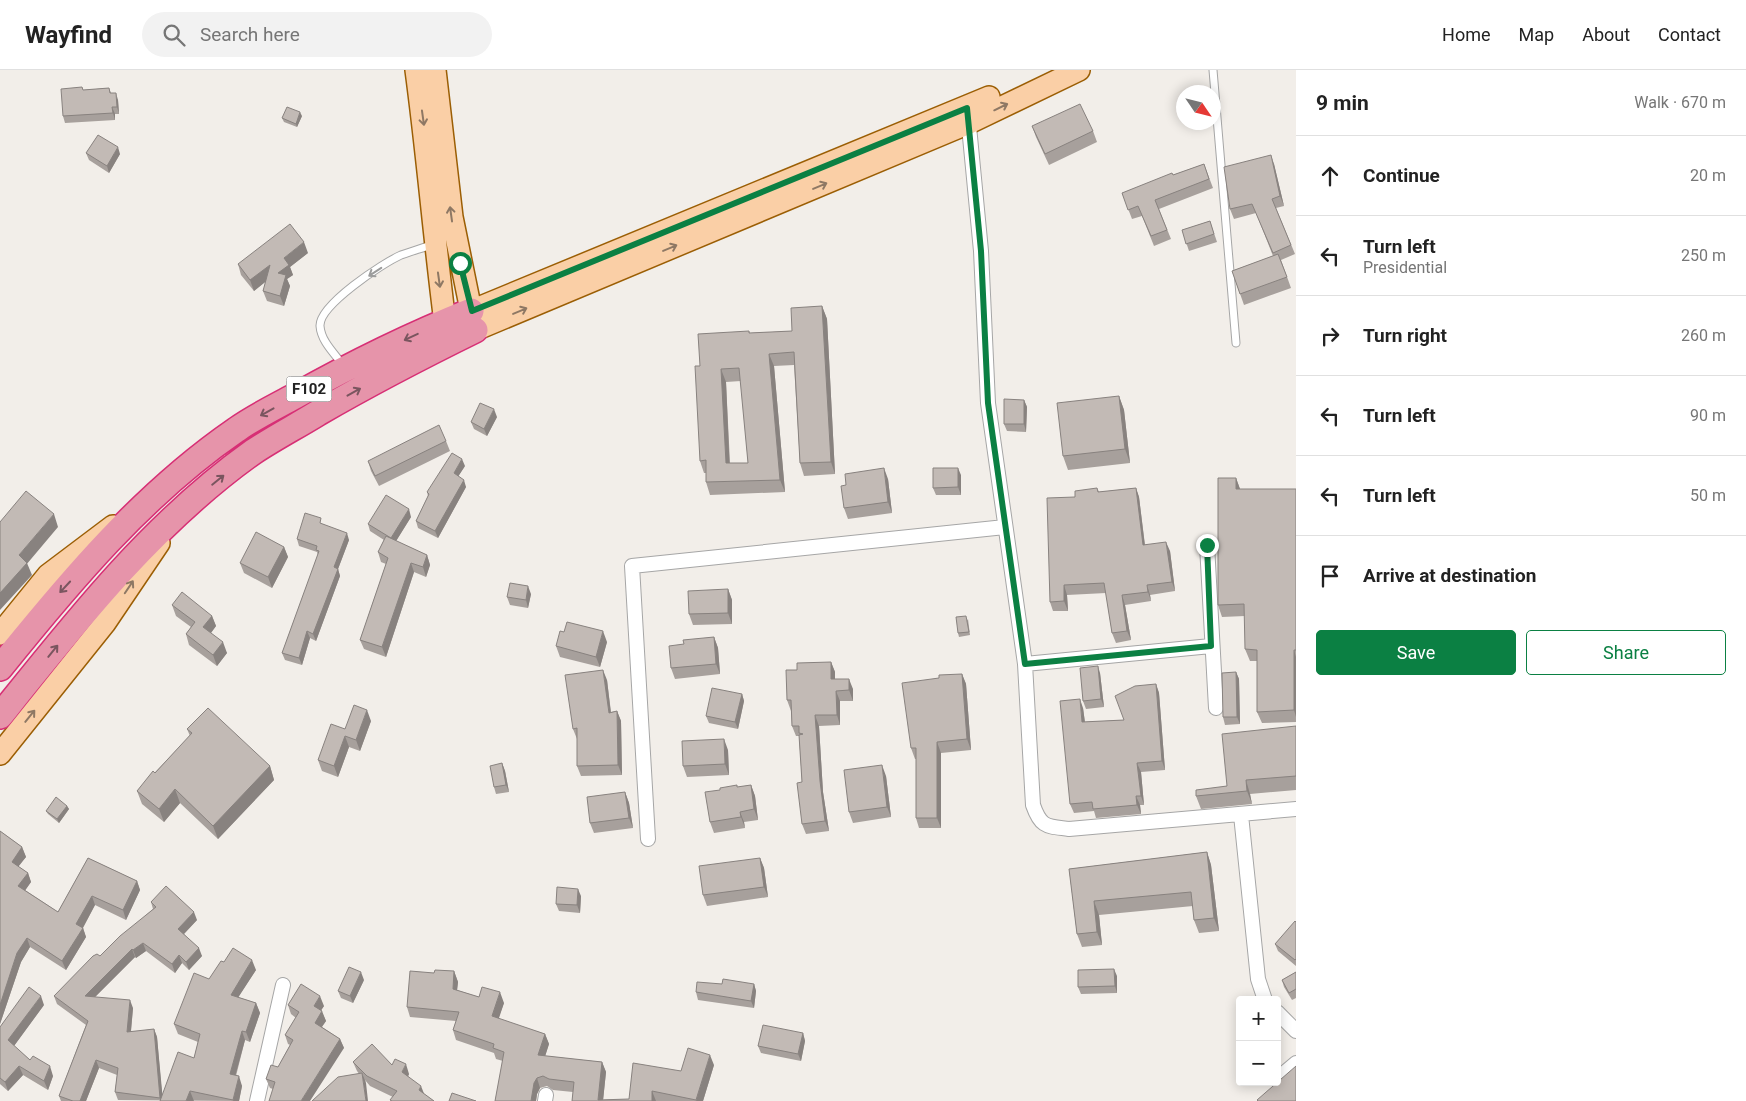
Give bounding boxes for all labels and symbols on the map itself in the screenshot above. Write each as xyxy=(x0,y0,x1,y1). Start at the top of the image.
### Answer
north arrow xyxy=(1176,85,1221,130)
one-way arrow xyxy=(993,102,1008,112)
one-way arrow xyxy=(418,110,428,126)
one-way arrow xyxy=(812,180,827,190)
one-way arrow xyxy=(446,206,456,222)
one-way arrow xyxy=(662,243,677,253)
route start xyxy=(449,252,472,275)
one-way arrow xyxy=(368,267,382,277)
one-way arrow xyxy=(434,272,444,288)
one-way arrow xyxy=(512,306,527,316)
one-way arrow xyxy=(404,333,419,343)
road number: F102 xyxy=(286,376,332,402)
one-way arrow xyxy=(347,387,361,397)
one-way arrow xyxy=(259,407,274,417)
one-way arrow xyxy=(211,475,224,486)
route end xyxy=(1196,534,1219,557)
one-way arrow xyxy=(124,580,134,594)
one-way arrow xyxy=(59,581,71,594)
one-way arrow xyxy=(47,645,58,658)
one-way arrow xyxy=(25,709,36,722)

